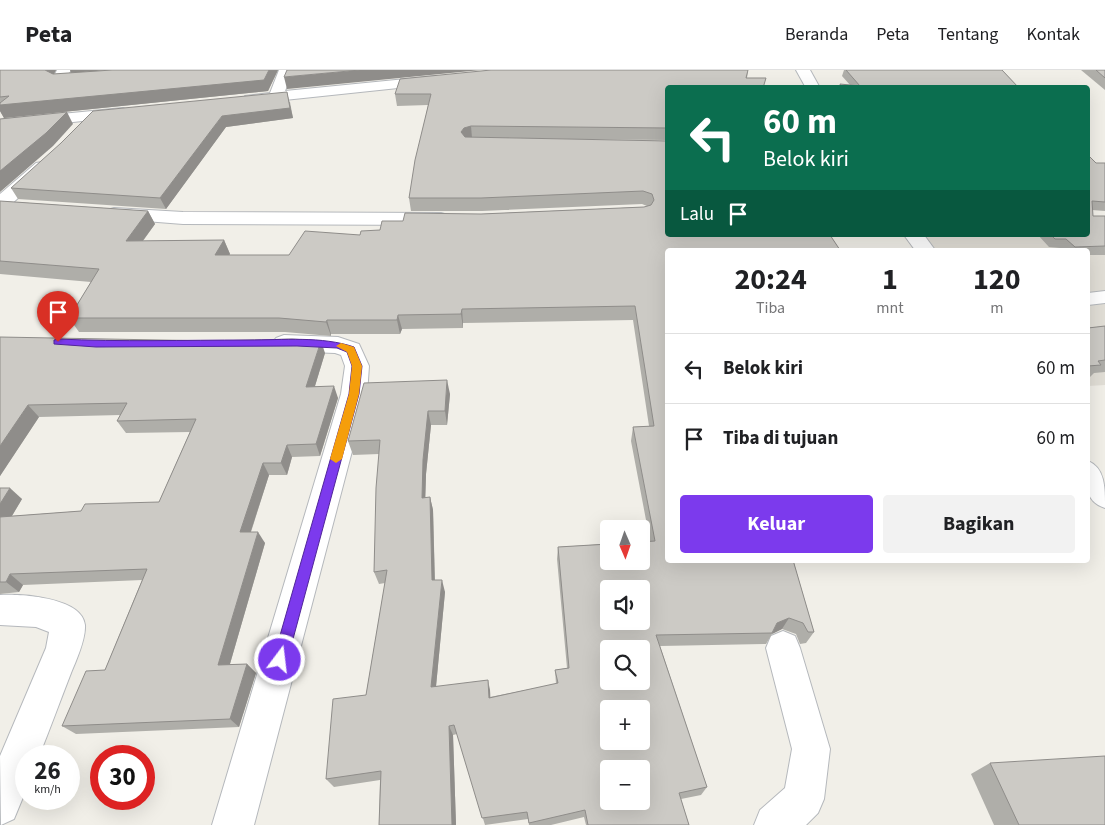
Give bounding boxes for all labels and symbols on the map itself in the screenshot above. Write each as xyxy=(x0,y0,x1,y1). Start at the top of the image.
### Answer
pin xyxy=(37,291,79,342)
north arrow xyxy=(600,520,650,570)
position arrow xyxy=(253,633,305,685)
speed limit sign: 30 xyxy=(90,745,155,810)

